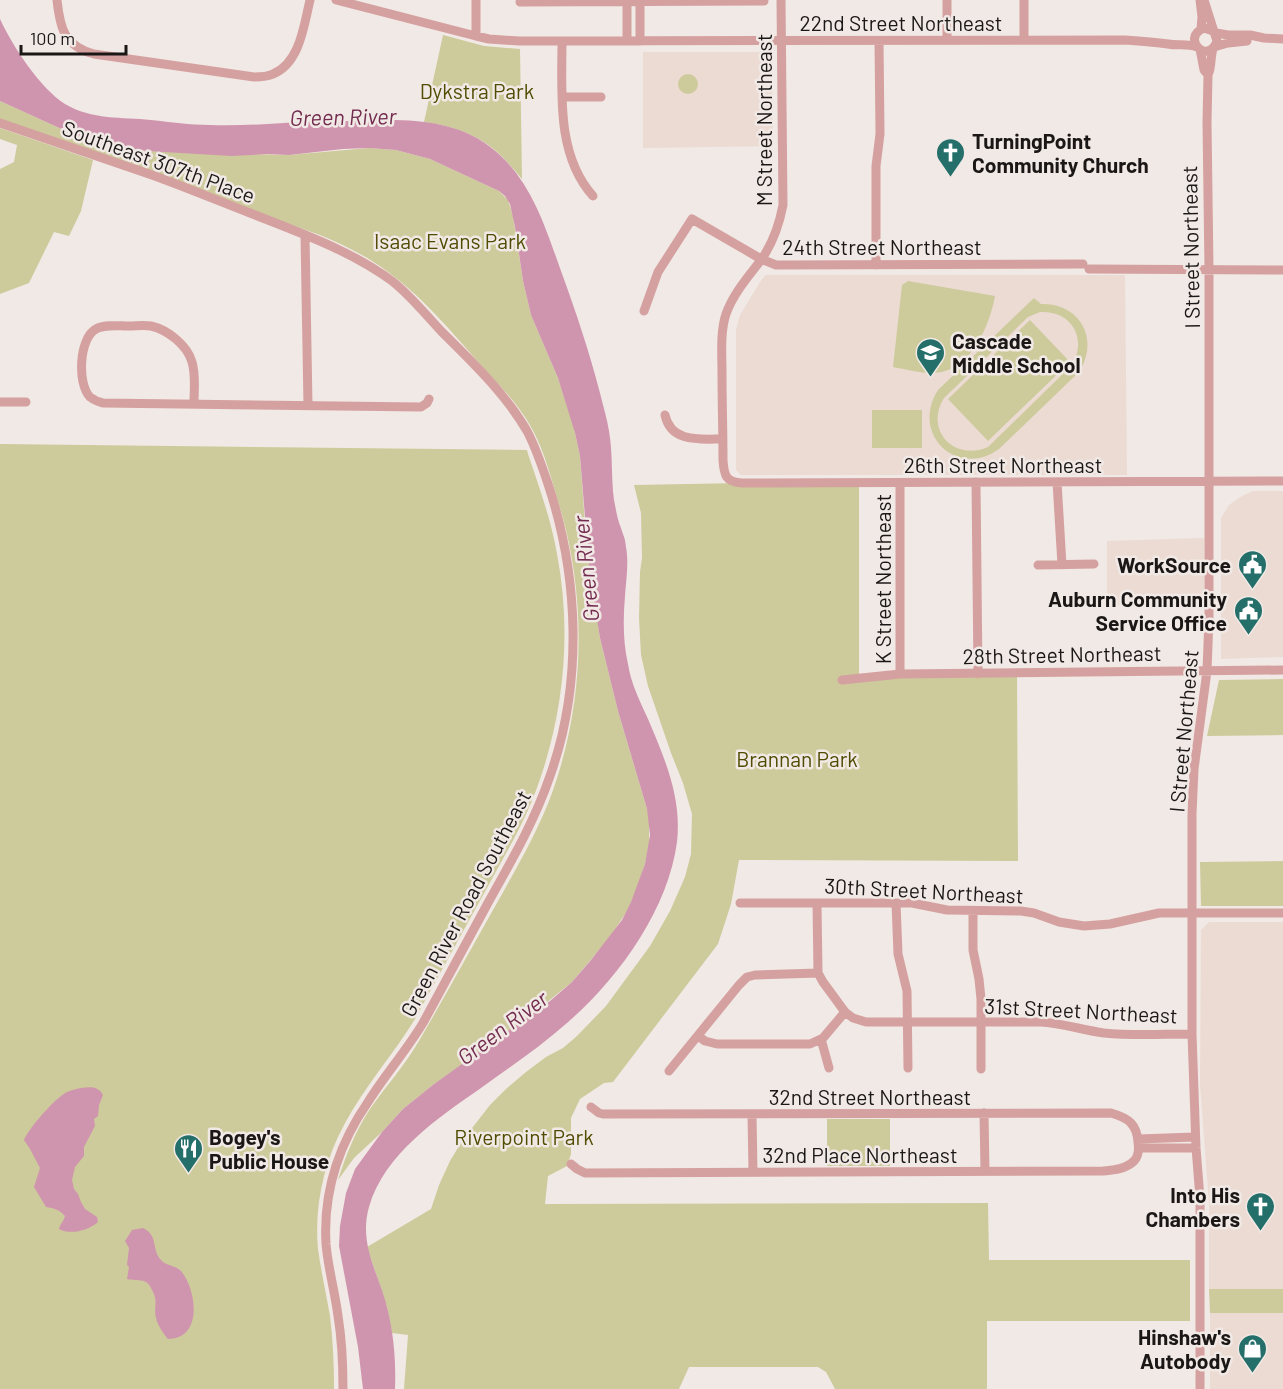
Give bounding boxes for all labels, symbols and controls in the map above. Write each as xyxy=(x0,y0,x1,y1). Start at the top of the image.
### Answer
street label: 22nd Street Northeast xyxy=(800,10,1002,35)
scale bar xyxy=(21,18,126,56)
text: 100 m xyxy=(30,27,75,49)
street label: M Street Northeast xyxy=(751,34,776,206)
park label: Dykstra Park xyxy=(420,78,534,103)
water label: Green River xyxy=(289,102,398,130)
street label: Southeast 307th Place xyxy=(59,114,259,208)
place label: TurningPoint Community Church xyxy=(972,128,1149,177)
church icon: TurningPoint Community Church xyxy=(935,136,967,178)
street label: I Street Northeast xyxy=(1176,165,1204,329)
park label: Isaac Evans Park xyxy=(374,228,526,253)
street label: 24th Street Northeast xyxy=(782,234,982,259)
place label: Cascade Middle School xyxy=(952,328,1081,377)
school or university icon: Cascade Middle School xyxy=(915,336,947,378)
street label: 26th Street Northeast xyxy=(904,452,1102,477)
street label: K Street Northeast xyxy=(870,494,895,664)
water label: Green River xyxy=(566,513,604,623)
public building icon: WorkSource xyxy=(1236,548,1268,590)
place label: WorkSource xyxy=(1117,552,1231,577)
place label: Auburn Community Service Office xyxy=(1048,586,1227,635)
public building icon: Auburn Community Service Office xyxy=(1232,594,1264,636)
street label: 28th Street Northeast xyxy=(962,640,1162,668)
street label: I Street Northeast xyxy=(1163,649,1203,813)
park label: Brannan Park xyxy=(736,746,858,771)
street label: Green River Road Southeast xyxy=(395,785,535,1021)
street label: 30th Street Northeast xyxy=(824,872,1024,908)
water label: Green River xyxy=(452,984,553,1069)
street label: 31st Street Northeast xyxy=(984,992,1178,1028)
street label: 32nd Street Northeast xyxy=(769,1084,971,1109)
place label: Bogey's Public House xyxy=(209,1124,329,1173)
park label: Riverpoint Park xyxy=(454,1124,594,1149)
restaurant icon: Bogey's Public House xyxy=(172,1132,204,1174)
street label: 32nd Place Northeast xyxy=(762,1142,958,1167)
place label: Into His Chambers xyxy=(1145,1182,1240,1231)
church icon: Into His Chambers xyxy=(1245,1190,1277,1232)
place label: Hinshaw's Autobody xyxy=(1138,1324,1231,1373)
shop icon: Hinshaw's Autobody xyxy=(1236,1332,1268,1374)

